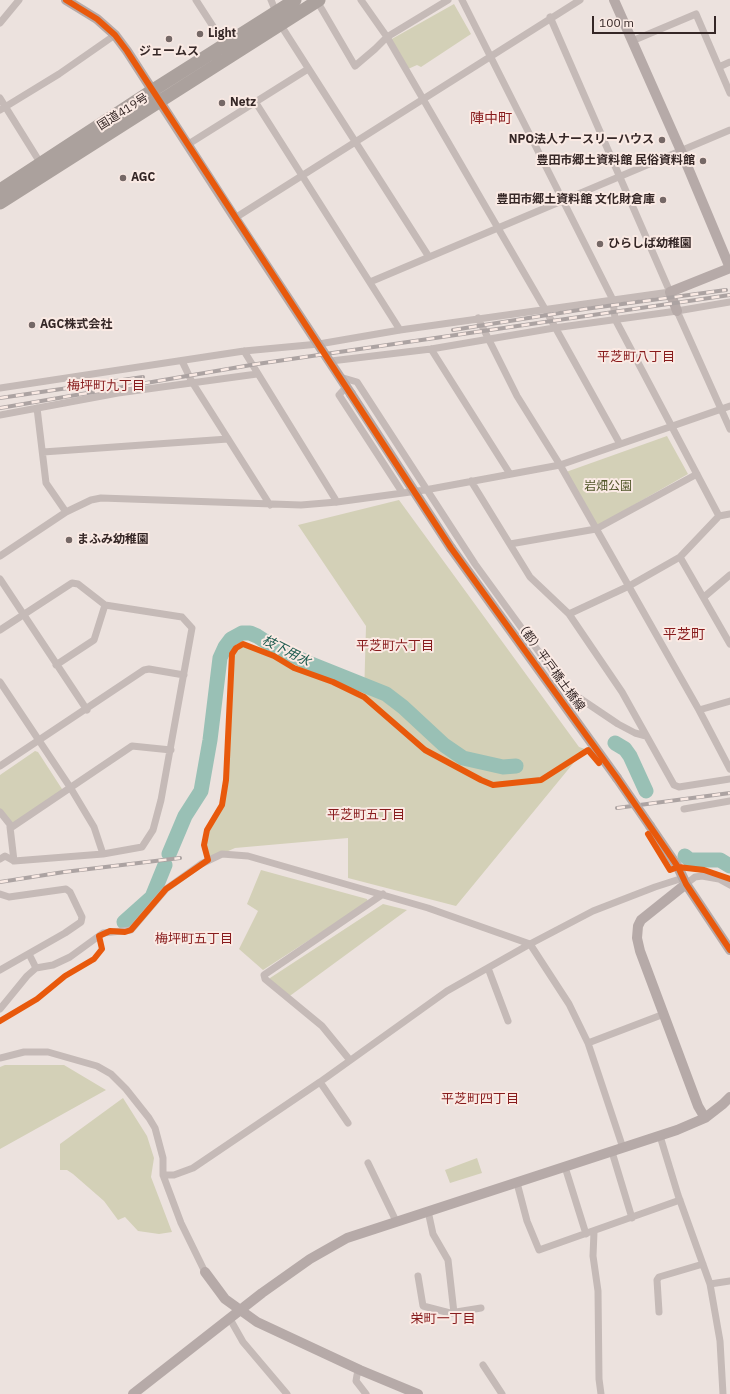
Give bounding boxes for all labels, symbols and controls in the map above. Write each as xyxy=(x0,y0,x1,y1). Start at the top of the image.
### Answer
scale bar xyxy=(594,8,718,34)
text: 100 m xyxy=(599,15,634,30)
place label: Light xyxy=(208,27,236,41)
marker: Light xyxy=(195,29,205,39)
marker: ジェームス xyxy=(164,34,174,44)
place label: ジェームス xyxy=(139,45,199,59)
street label: 国道419号 xyxy=(95,91,151,133)
place label: Netz xyxy=(230,96,256,110)
marker: Netz xyxy=(217,98,227,108)
district label: 陣中町 xyxy=(470,111,512,127)
place label: NPO法人ナースリーハウス xyxy=(509,133,654,147)
marker: NPO法人ナースリーハウス xyxy=(657,135,667,145)
place label: 豊田市郷土資料館 民俗資料館 xyxy=(536,154,695,168)
marker: 豊田市郷土資料館 民俗資料館 xyxy=(698,156,708,166)
place label: AGC xyxy=(131,171,155,185)
marker: AGC xyxy=(118,173,128,183)
place label: 豊田市郷土資料館 文化財倉庫 xyxy=(496,193,655,207)
marker: 豊田市郷土資料館 文化財倉庫 xyxy=(658,195,668,205)
place label: ひらしば幼稚園 xyxy=(608,237,692,251)
marker: ひらしば幼稚園 xyxy=(595,239,605,249)
place label: AGC株式会社 xyxy=(40,318,112,332)
marker: AGC株式会社 xyxy=(27,320,37,330)
district label: 平芝町八丁目 xyxy=(597,349,675,365)
district label: 梅坪町九丁目 xyxy=(67,378,145,394)
park label: 岩畑公園 xyxy=(584,480,632,494)
place label: まふみ幼稚園 xyxy=(77,533,149,547)
marker: まふみ幼稚園 xyxy=(64,535,74,545)
street label: （都）平戸橋土橋線 xyxy=(512,618,588,714)
district label: 平芝町 xyxy=(663,627,705,643)
water label: 枝下用水 xyxy=(259,632,313,670)
district label: 平芝町六丁目 xyxy=(356,638,434,654)
district label: 平芝町五丁目 xyxy=(327,807,405,823)
district label: 梅坪町五丁目 xyxy=(155,931,233,947)
district label: 平芝町四丁目 xyxy=(441,1091,519,1107)
district label: 栄町一丁目 xyxy=(411,1311,475,1327)

